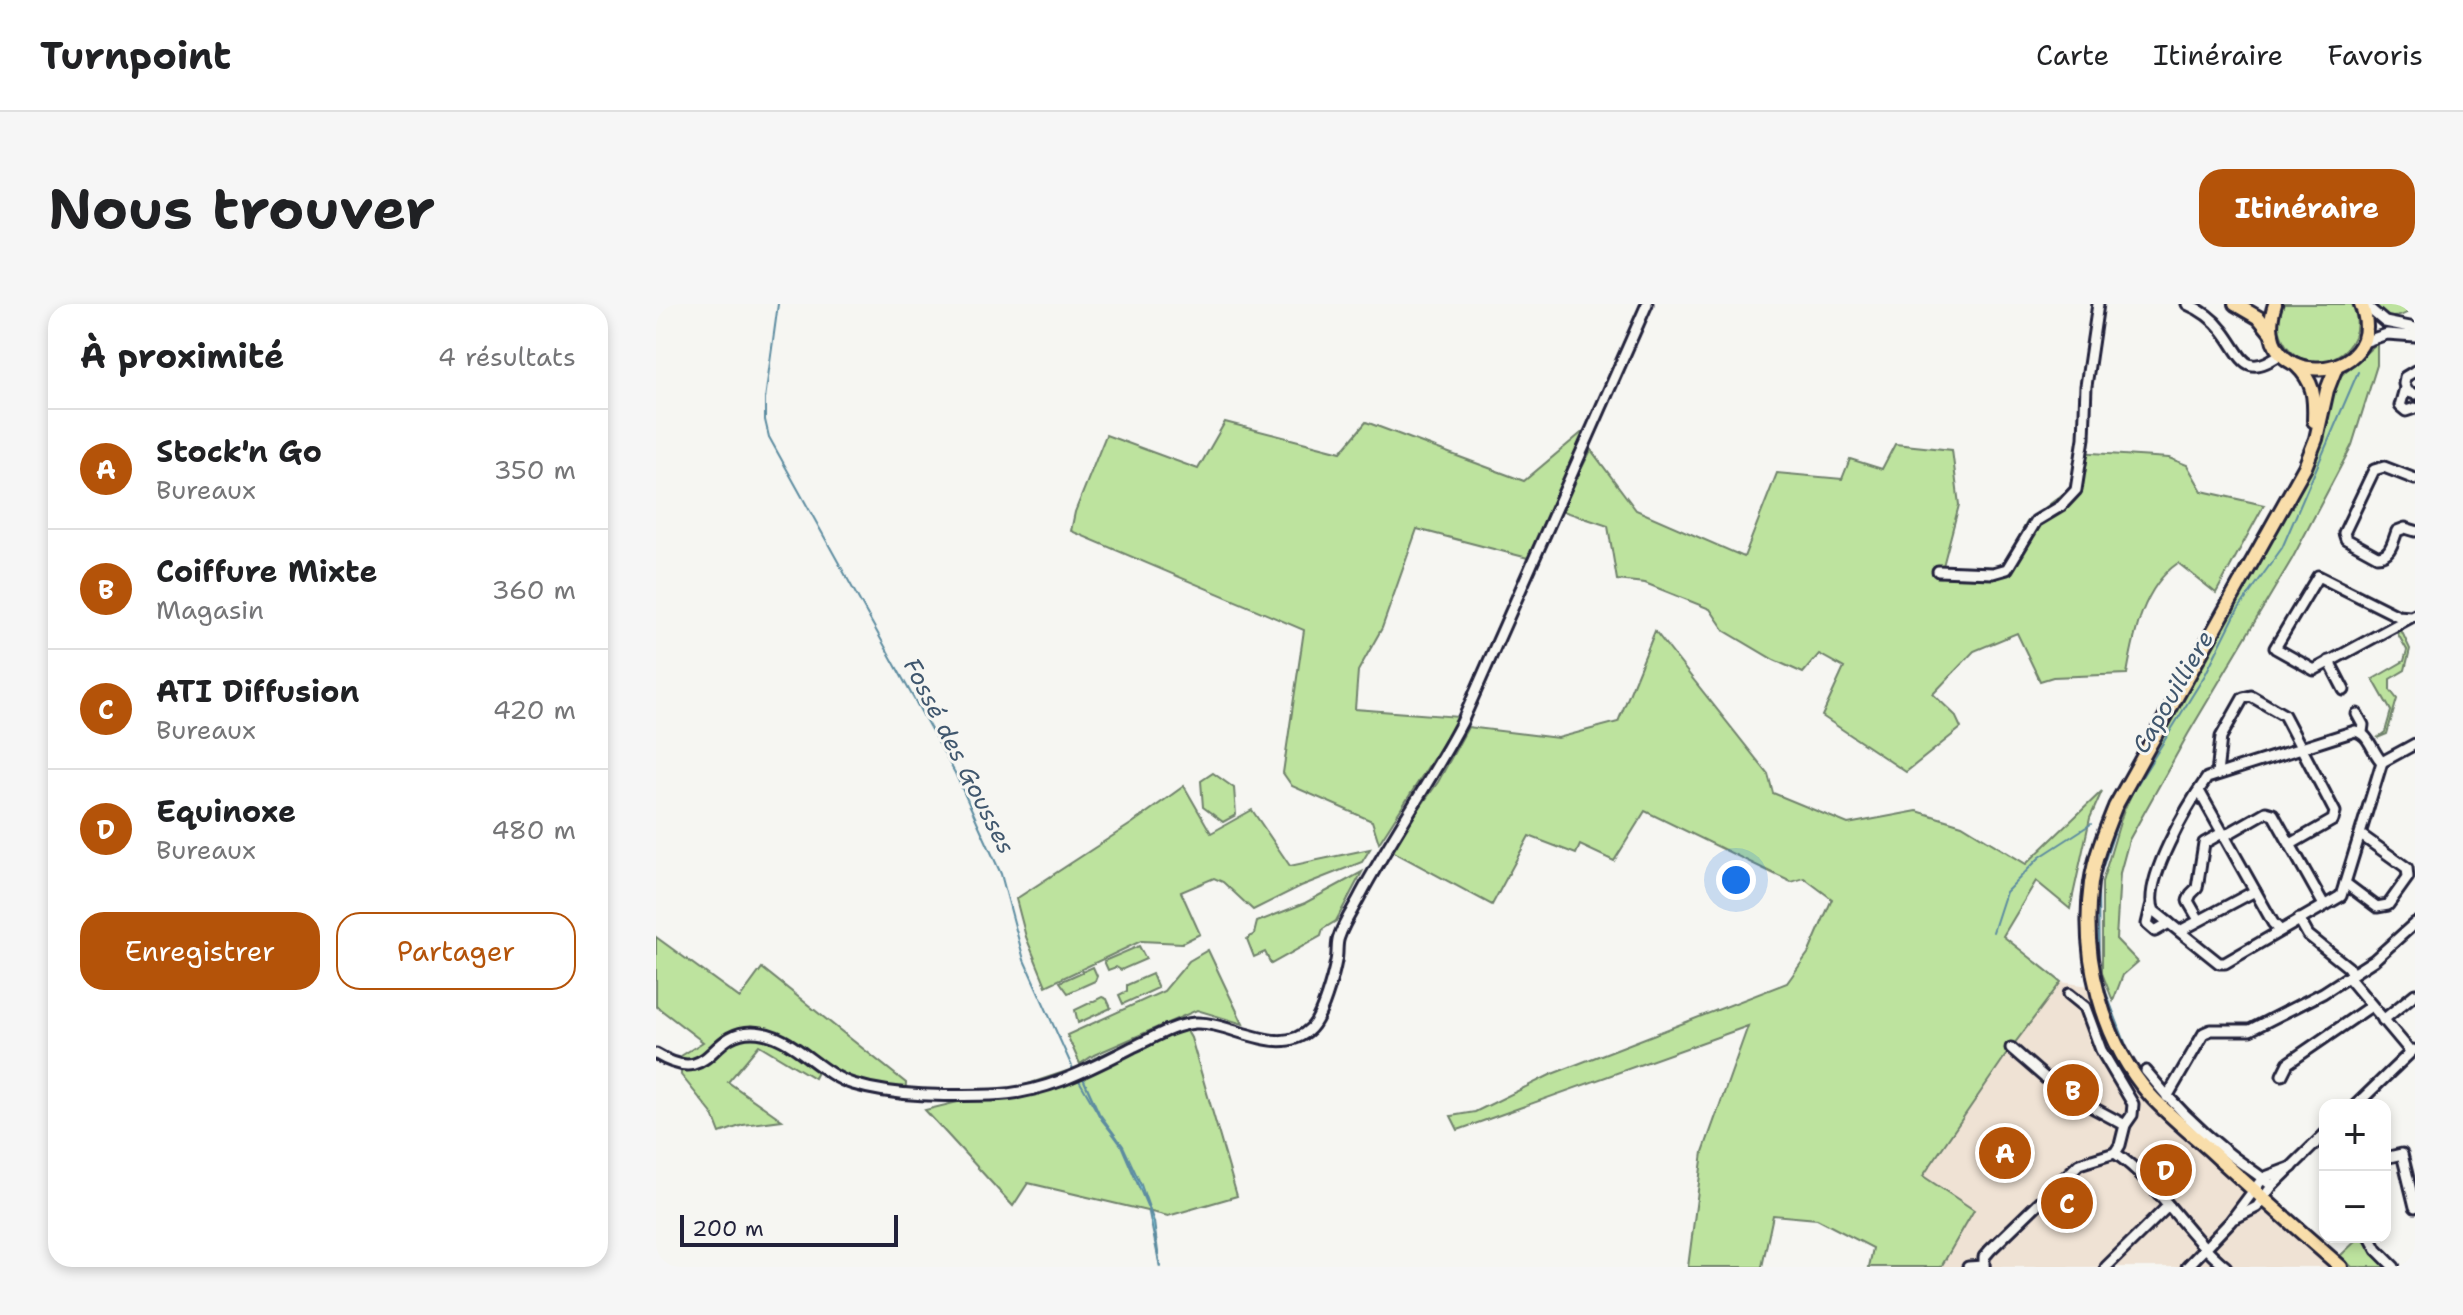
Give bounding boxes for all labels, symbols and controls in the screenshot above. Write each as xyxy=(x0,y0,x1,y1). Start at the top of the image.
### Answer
text: Turnpoint xyxy=(40,30,231,81)
text: Carte xyxy=(2036,36,2109,74)
text: Itinéraire xyxy=(2153,36,2283,74)
text: Favoris xyxy=(2327,36,2423,74)
button: Itinéraire xyxy=(2199,169,2415,247)
text: Nous trouver xyxy=(48,171,435,246)
text: À proximité xyxy=(80,333,284,379)
text: 4 résultats xyxy=(438,339,576,374)
text: Stock'n Go xyxy=(156,431,322,472)
text: A xyxy=(96,452,116,487)
text: 350 m xyxy=(493,452,576,487)
text: Bureaux xyxy=(156,472,256,507)
text: Coiffure Mixte xyxy=(156,551,377,592)
text: B xyxy=(98,572,114,607)
text: 360 m xyxy=(491,572,576,607)
text: Magasin xyxy=(156,592,264,627)
water label: Capouilliere xyxy=(2125,625,2221,759)
water label: Fossé des Gousses xyxy=(896,652,1022,860)
text: ATI Diffusion xyxy=(156,671,359,712)
text: C xyxy=(98,692,114,727)
text: 420 m xyxy=(493,692,576,727)
text: Bureaux xyxy=(156,712,256,747)
text: Equinoxe xyxy=(156,791,296,832)
text: D xyxy=(97,812,115,847)
text: 480 m xyxy=(491,812,576,847)
text: Bureaux xyxy=(156,832,256,867)
your location xyxy=(1716,860,1756,900)
button: Enregistrer xyxy=(80,912,320,990)
button: Partager xyxy=(336,912,576,990)
pin: B xyxy=(2047,1060,2099,1120)
map controls xyxy=(2319,1099,2391,1243)
button: + xyxy=(2319,1099,2391,1171)
pin: A xyxy=(1979,1123,2031,1183)
pin: D xyxy=(2140,1140,2192,1200)
button: − xyxy=(2319,1171,2391,1243)
pin: C xyxy=(2041,1173,2093,1233)
scale bar xyxy=(680,1211,898,1247)
text: 200 m xyxy=(692,1214,764,1243)

